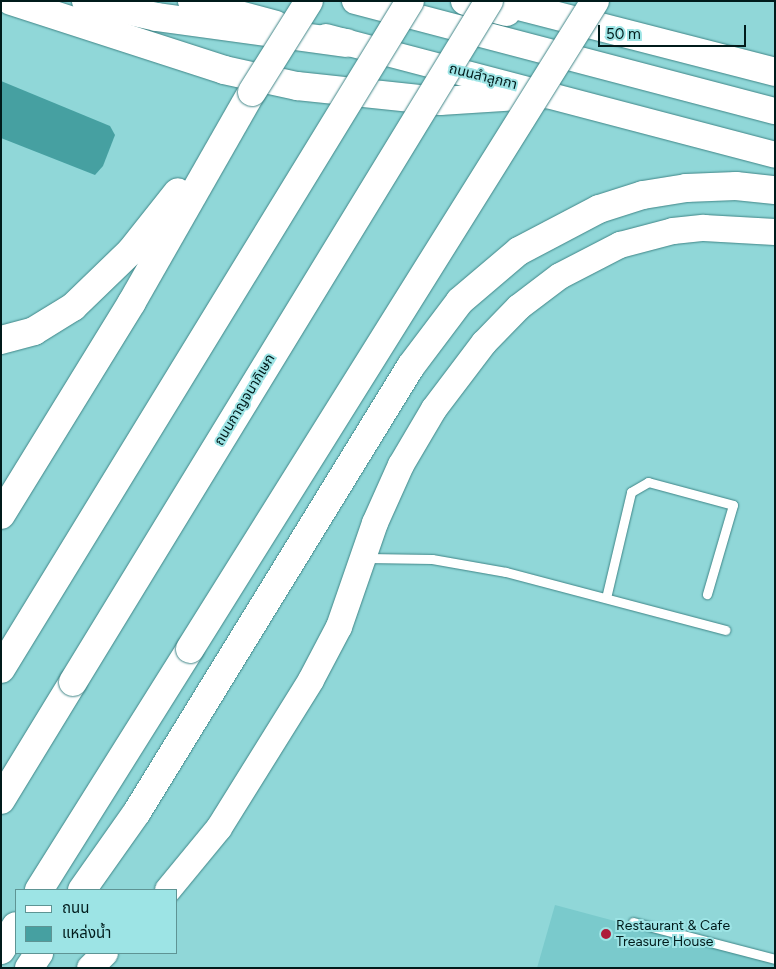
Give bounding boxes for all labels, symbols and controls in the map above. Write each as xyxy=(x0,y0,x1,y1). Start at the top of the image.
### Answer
scale bar xyxy=(601,15,748,47)
text: 50 m xyxy=(606,25,641,43)
street label: ถนนลำลูกกา xyxy=(447,60,519,94)
street label: ถนนกาญจนาภิเษก xyxy=(211,351,279,449)
legend xyxy=(15,889,178,954)
text: ถนน xyxy=(62,899,89,917)
place label: Restaurant & Cafe Treasure House xyxy=(616,918,730,950)
text: แหล่งน้ำ xyxy=(62,924,111,942)
marker: Restaurant & Cafe Treasure House xyxy=(600,928,612,940)

